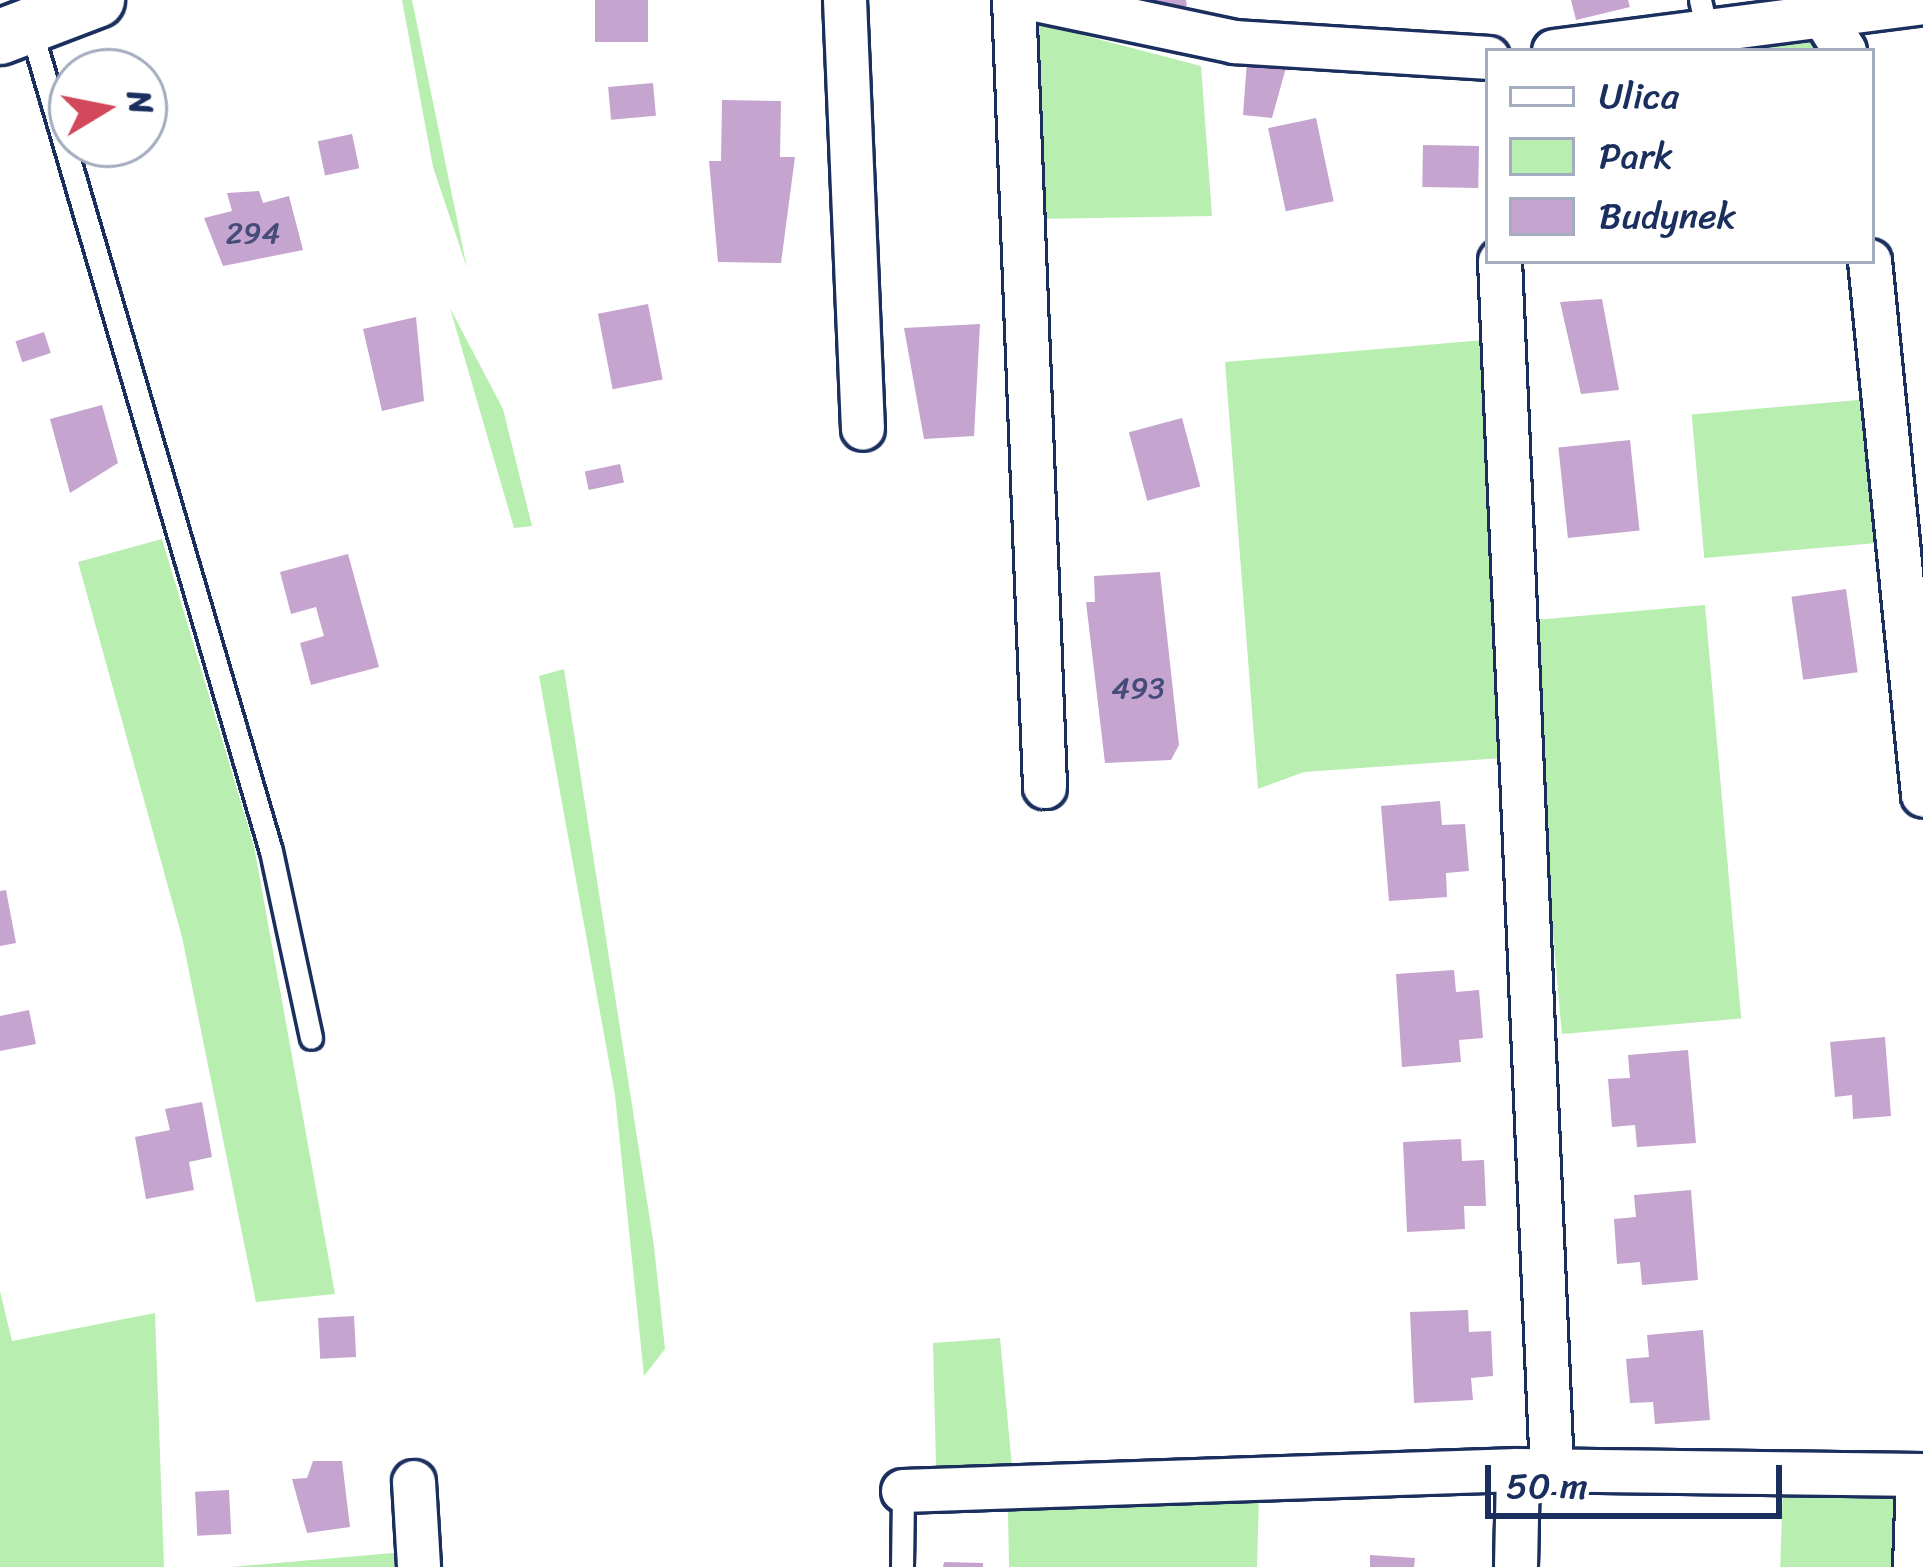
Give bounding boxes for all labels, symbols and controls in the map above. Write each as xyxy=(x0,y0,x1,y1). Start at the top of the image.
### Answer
north arrow xyxy=(48,48,168,168)
legend xyxy=(1485,48,1875,264)
text: Ulica xyxy=(1599,64,1679,128)
text: N xyxy=(110,86,171,119)
text: Park xyxy=(1599,124,1673,188)
text: Budynek xyxy=(1599,184,1736,248)
house number: 294 xyxy=(226,215,280,251)
house number: 493 xyxy=(1111,670,1165,706)
scale bar xyxy=(1491,1441,1788,1515)
text: 50 m xyxy=(1506,1454,1588,1518)

